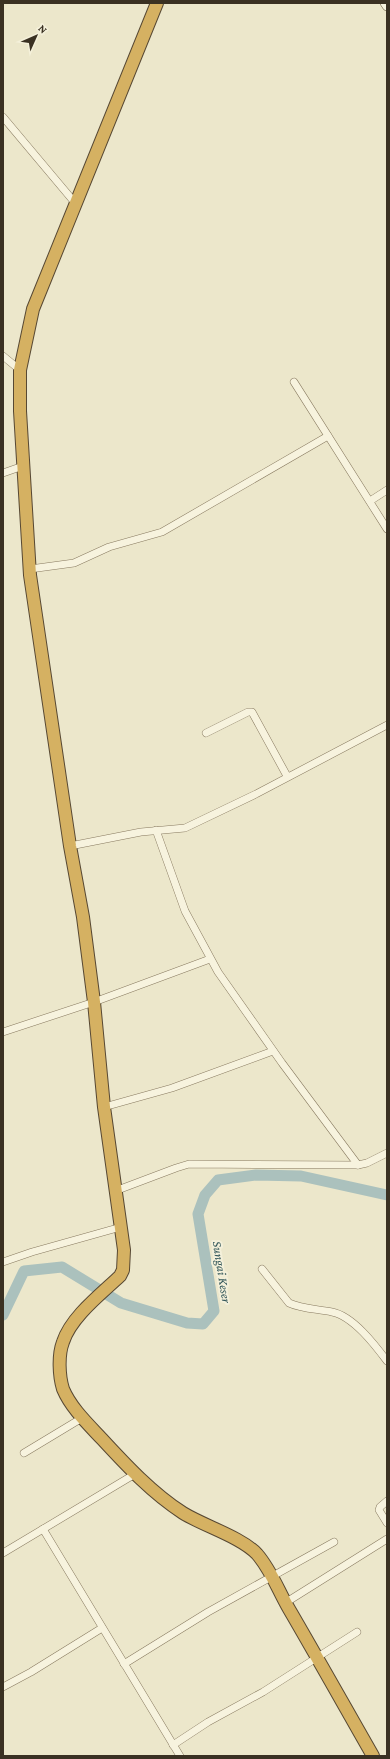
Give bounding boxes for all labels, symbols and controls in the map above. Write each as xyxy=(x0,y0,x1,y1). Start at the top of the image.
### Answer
north arrow xyxy=(16,16,56,56)
text: N xyxy=(36,22,50,36)
water label: Sungai Keser xyxy=(210,1240,234,1305)

